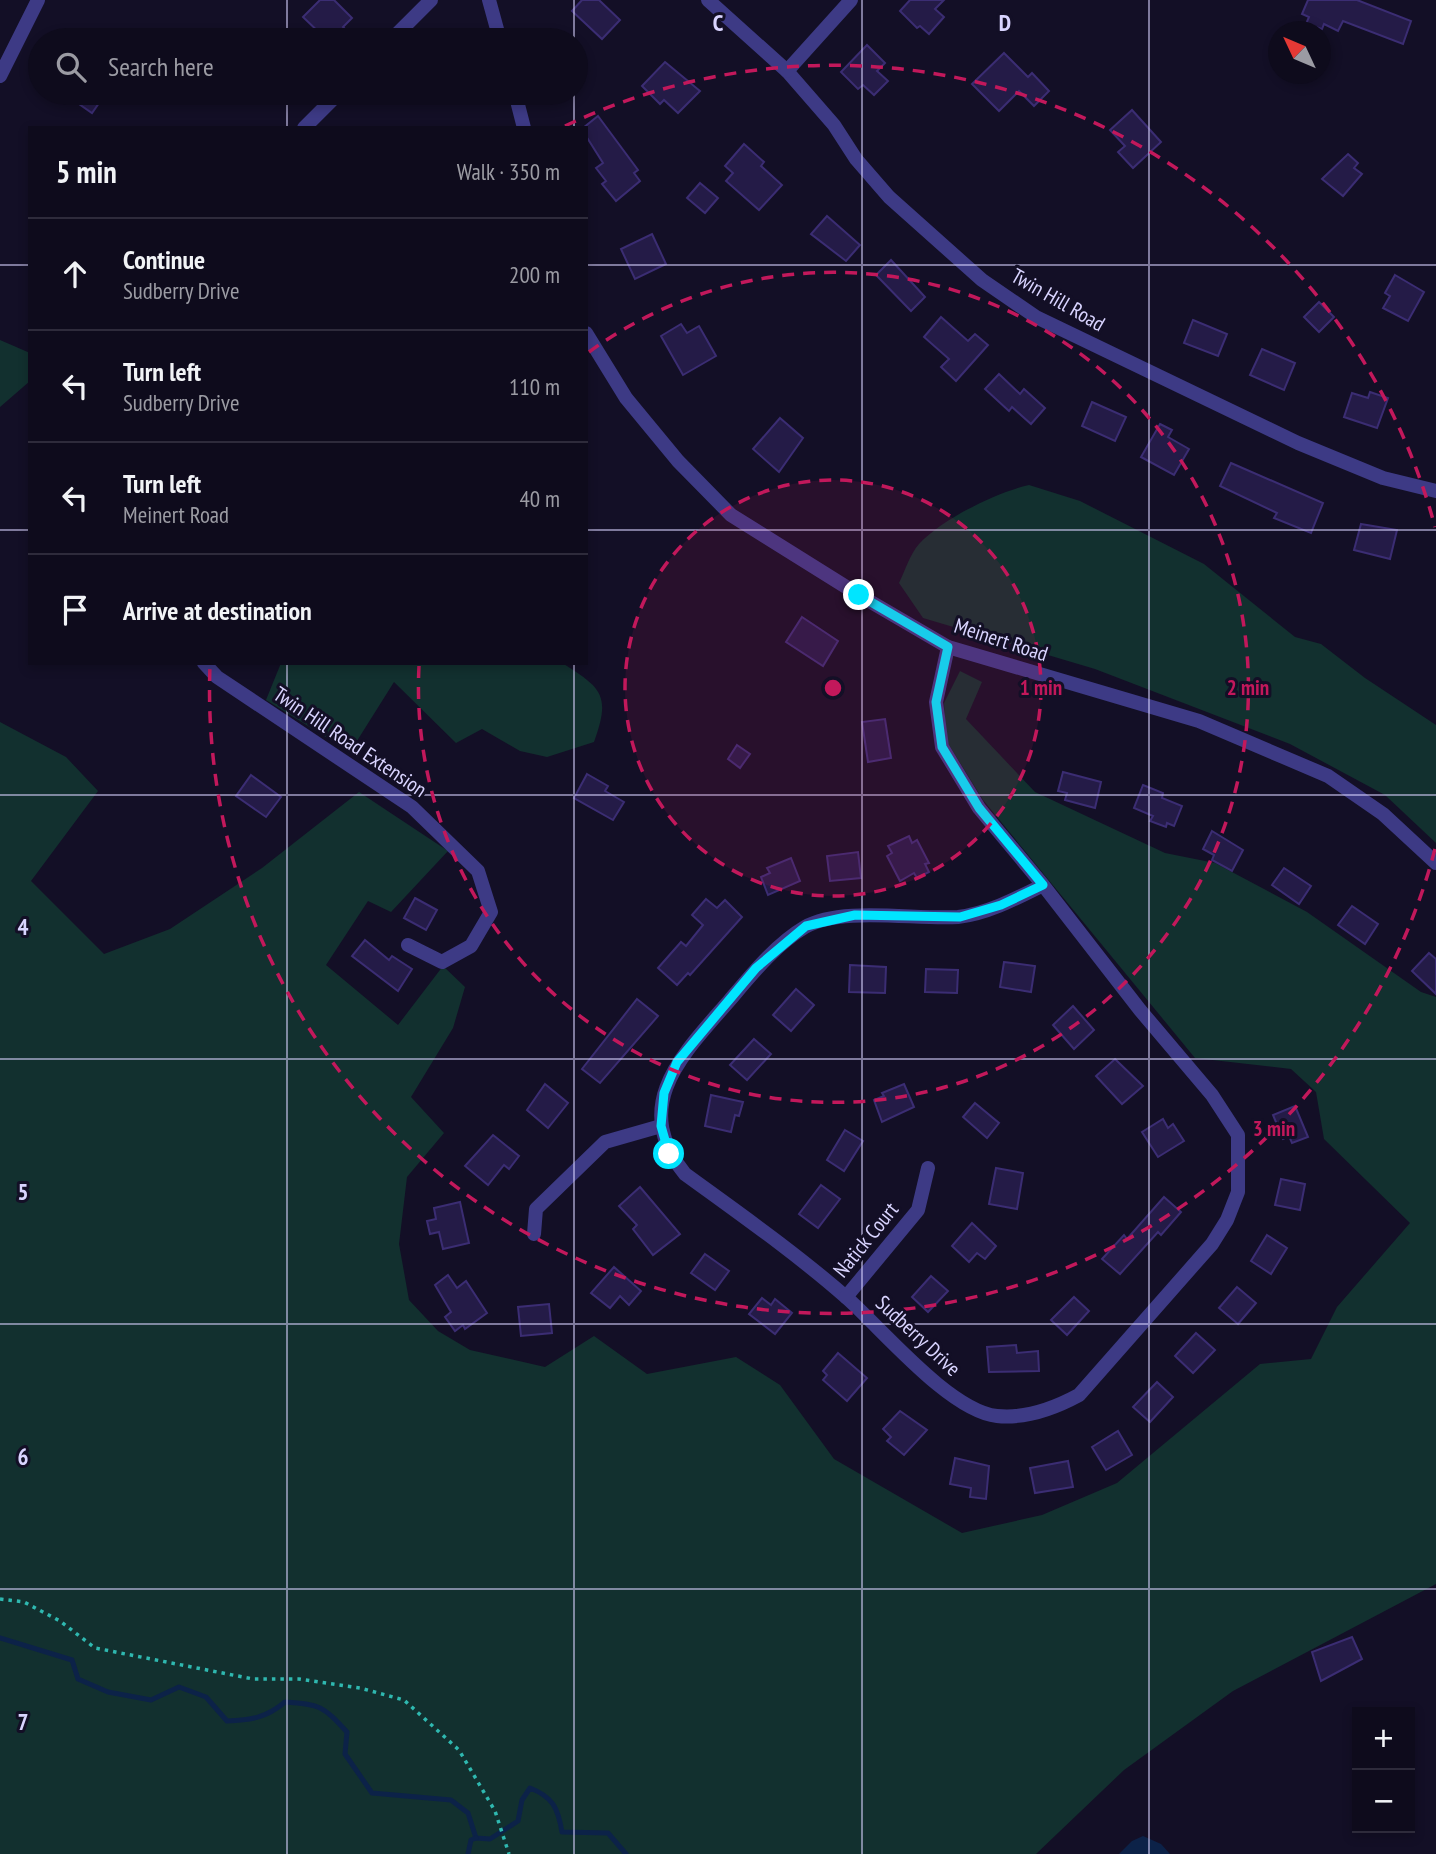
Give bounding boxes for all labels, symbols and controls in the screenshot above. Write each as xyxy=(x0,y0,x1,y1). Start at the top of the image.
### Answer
text: C xyxy=(713,8,724,37)
text: D xyxy=(999,8,1011,37)
north arrow xyxy=(1268,21,1331,84)
search box xyxy=(28,28,588,105)
icon: search xyxy=(52,48,90,86)
text: Search here xyxy=(108,50,214,83)
text: 5 min xyxy=(56,152,117,191)
text: Walk · 350 m xyxy=(457,157,560,186)
text: Continue xyxy=(123,243,205,276)
icon: ahead xyxy=(56,255,94,293)
text: 200 m xyxy=(509,260,560,289)
street label: Twin Hill Road xyxy=(1007,262,1110,337)
text: Sudberry Drive xyxy=(123,276,240,305)
text: Turn left xyxy=(123,355,201,388)
icon: left xyxy=(56,367,94,405)
text: 110 m xyxy=(509,372,560,401)
text: Sudberry Drive xyxy=(123,388,240,417)
text: Turn left xyxy=(123,467,201,500)
icon: left xyxy=(56,479,94,517)
text: 40 m xyxy=(519,484,560,513)
text: Meinert Road xyxy=(123,500,229,529)
route end xyxy=(843,579,874,610)
icon: arrive xyxy=(56,591,94,629)
text: Arrive at destination xyxy=(123,594,312,627)
street label: Meinert Road xyxy=(951,612,1051,667)
text: 1 min xyxy=(1020,674,1062,701)
text: 2 min xyxy=(1227,674,1269,701)
centre of rings xyxy=(821,676,845,700)
street label: Twin Hill Road Extension xyxy=(268,680,432,803)
text: 4 xyxy=(18,912,29,941)
text: 3 min xyxy=(1253,1115,1295,1142)
route start xyxy=(653,1138,684,1169)
text: 5 xyxy=(18,1177,29,1206)
street label: Natick Court xyxy=(827,1196,904,1283)
street label: Sudberry Drive xyxy=(870,1289,966,1382)
text: 6 xyxy=(18,1442,29,1471)
text: 7 xyxy=(18,1707,29,1736)
map controls xyxy=(1352,1707,1415,1833)
button: + xyxy=(1352,1707,1415,1770)
button: − xyxy=(1352,1770,1415,1833)

